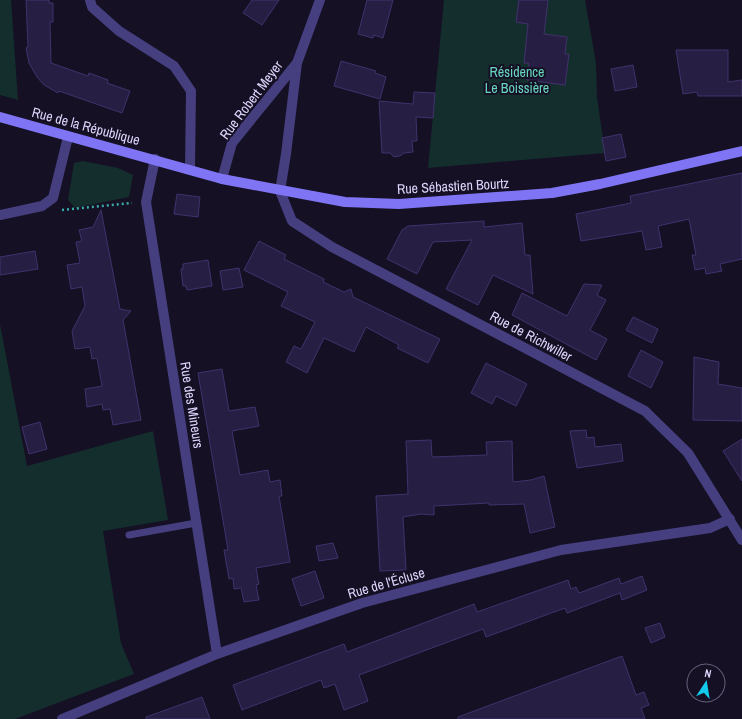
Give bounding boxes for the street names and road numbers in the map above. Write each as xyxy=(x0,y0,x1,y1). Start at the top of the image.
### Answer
street label: Rue Robert Meyer xyxy=(216,57,287,143)
street label: Rue de la République xyxy=(30,103,142,149)
street label: Rue Sébastien Bourtz xyxy=(396,174,510,198)
street label: Rue de Richwiller xyxy=(487,307,575,365)
street label: Rue des Mineurs xyxy=(176,360,208,450)
street label: Rue de l'Écluse xyxy=(345,563,427,603)

